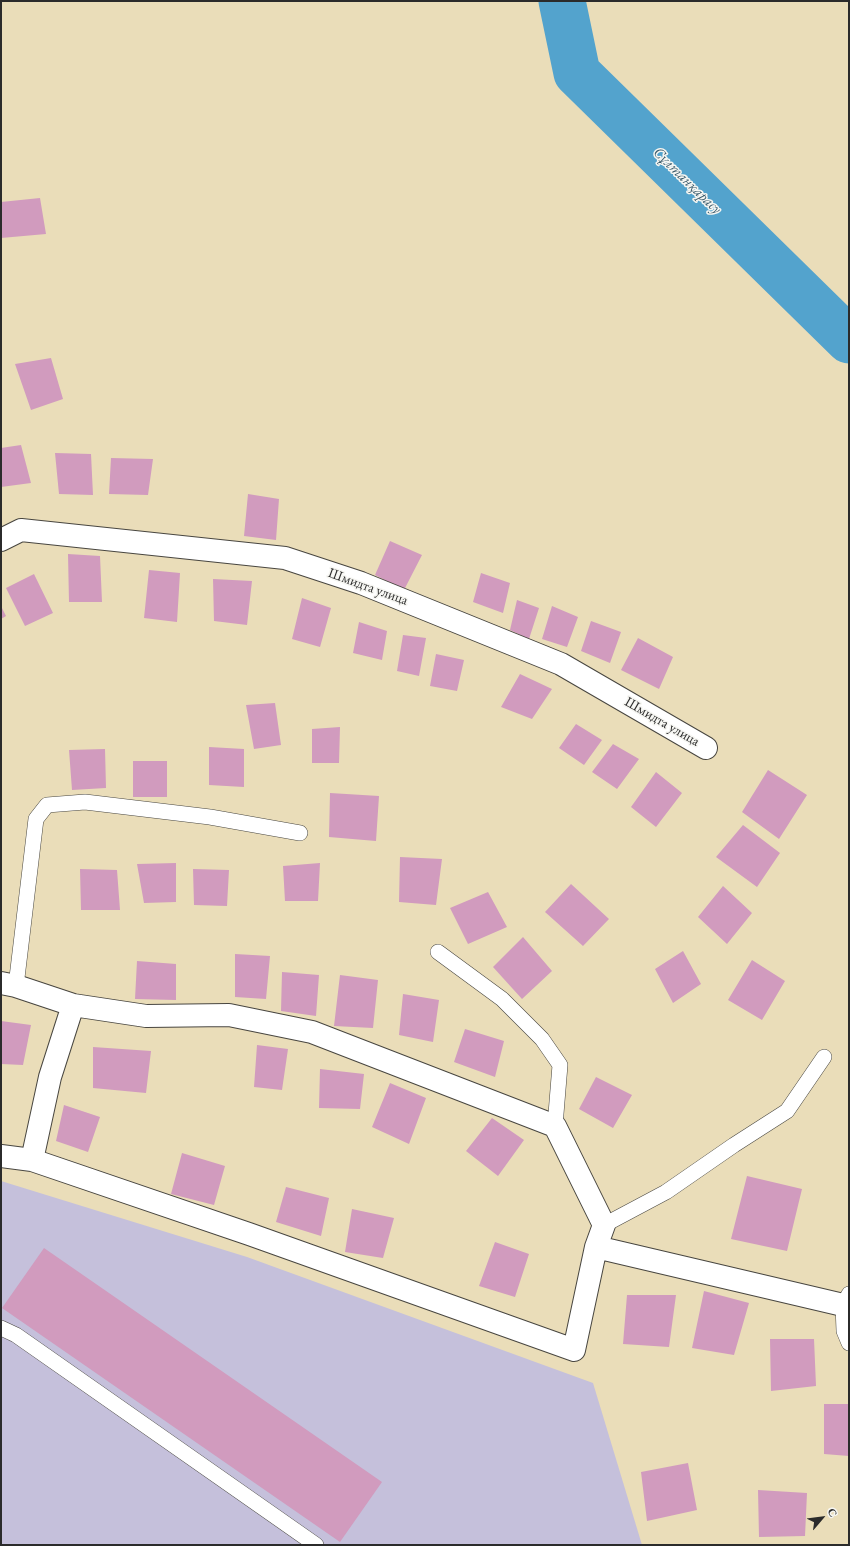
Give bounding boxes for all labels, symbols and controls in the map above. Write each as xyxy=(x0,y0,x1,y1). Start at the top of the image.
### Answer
water label: Сұлтанқарасу xyxy=(649,144,725,218)
street label: Шмидта улица xyxy=(326,565,410,609)
street label: Шмидта улица xyxy=(622,694,702,750)
north arrow xyxy=(802,1498,842,1538)
text: С xyxy=(825,1506,841,1519)

